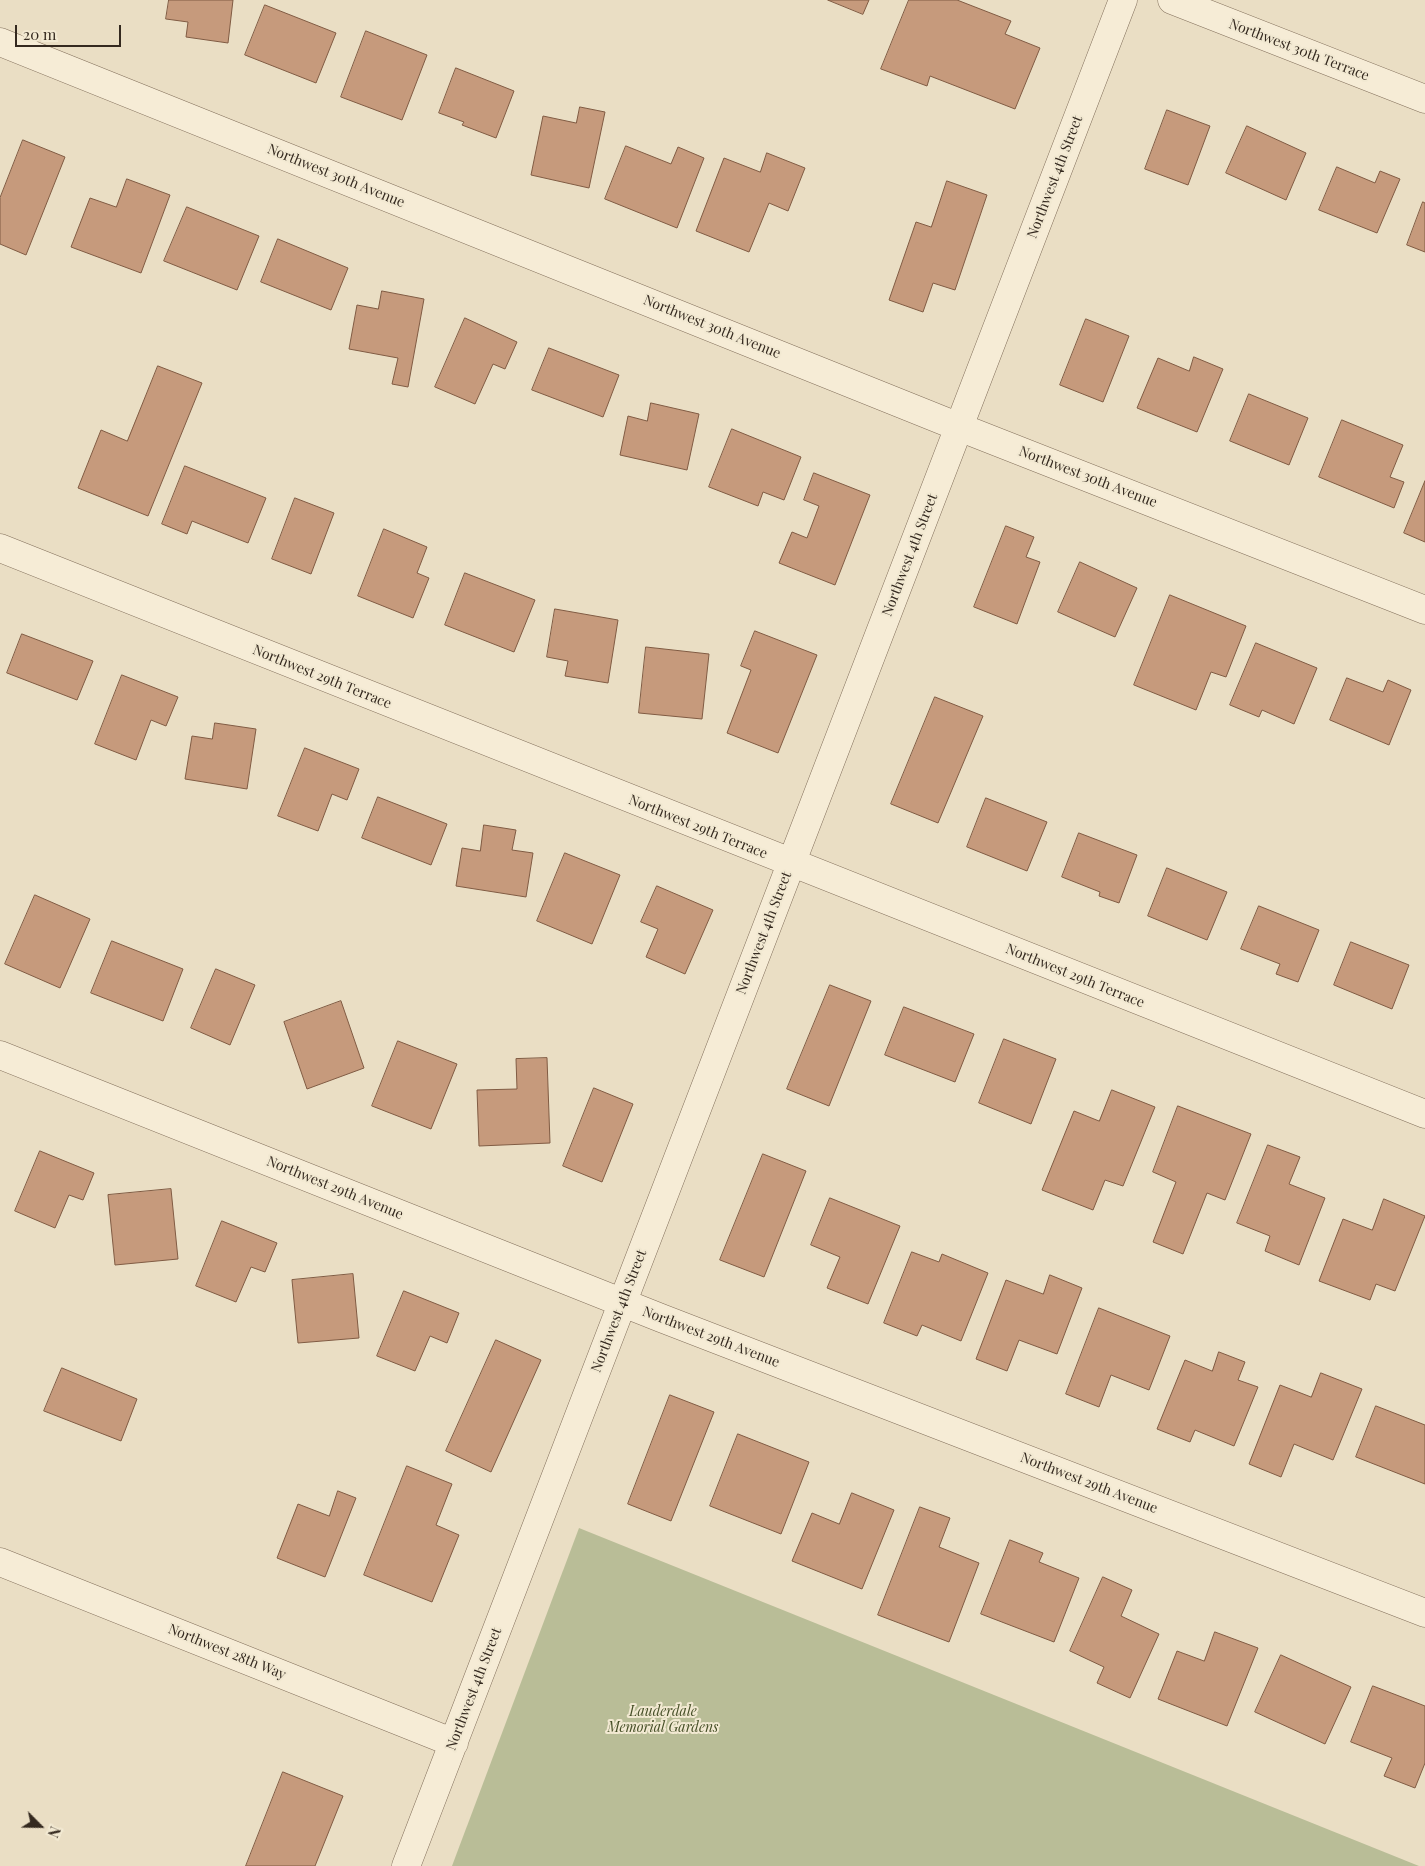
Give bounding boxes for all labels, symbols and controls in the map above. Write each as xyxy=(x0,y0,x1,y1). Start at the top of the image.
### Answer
scale bar xyxy=(18,15,124,47)
street label: Northwest 30th Terrace xyxy=(1226,15,1372,85)
text: 20 m xyxy=(23,24,56,44)
street label: Northwest 4th Street xyxy=(1024,113,1086,241)
street label: Northwest 30th Avenue xyxy=(265,141,407,211)
street label: Northwest 30th Avenue xyxy=(641,292,783,362)
street label: Northwest 30th Avenue xyxy=(1017,443,1159,511)
street label: Northwest 4th Street xyxy=(879,491,941,619)
street label: Northwest 29th Terrace xyxy=(250,641,394,713)
street label: Northwest 29th Terrace xyxy=(626,791,770,863)
street label: Northwest 4th Street xyxy=(733,869,795,997)
street label: Northwest 29th Terrace xyxy=(1003,940,1147,1012)
street label: Northwest 29th Avenue xyxy=(264,1153,406,1223)
street label: Northwest 4th Street xyxy=(588,1247,650,1375)
street label: Northwest 29th Avenue xyxy=(640,1303,782,1371)
street label: Northwest 29th Avenue xyxy=(1018,1449,1160,1517)
street label: Northwest 28th Way xyxy=(166,1621,288,1683)
street label: Northwest 4th Street xyxy=(443,1625,505,1753)
park label: Lauderdale Memorial Gardens xyxy=(608,1704,718,1736)
north arrow xyxy=(15,1801,65,1851)
text: N xyxy=(44,1824,65,1840)

